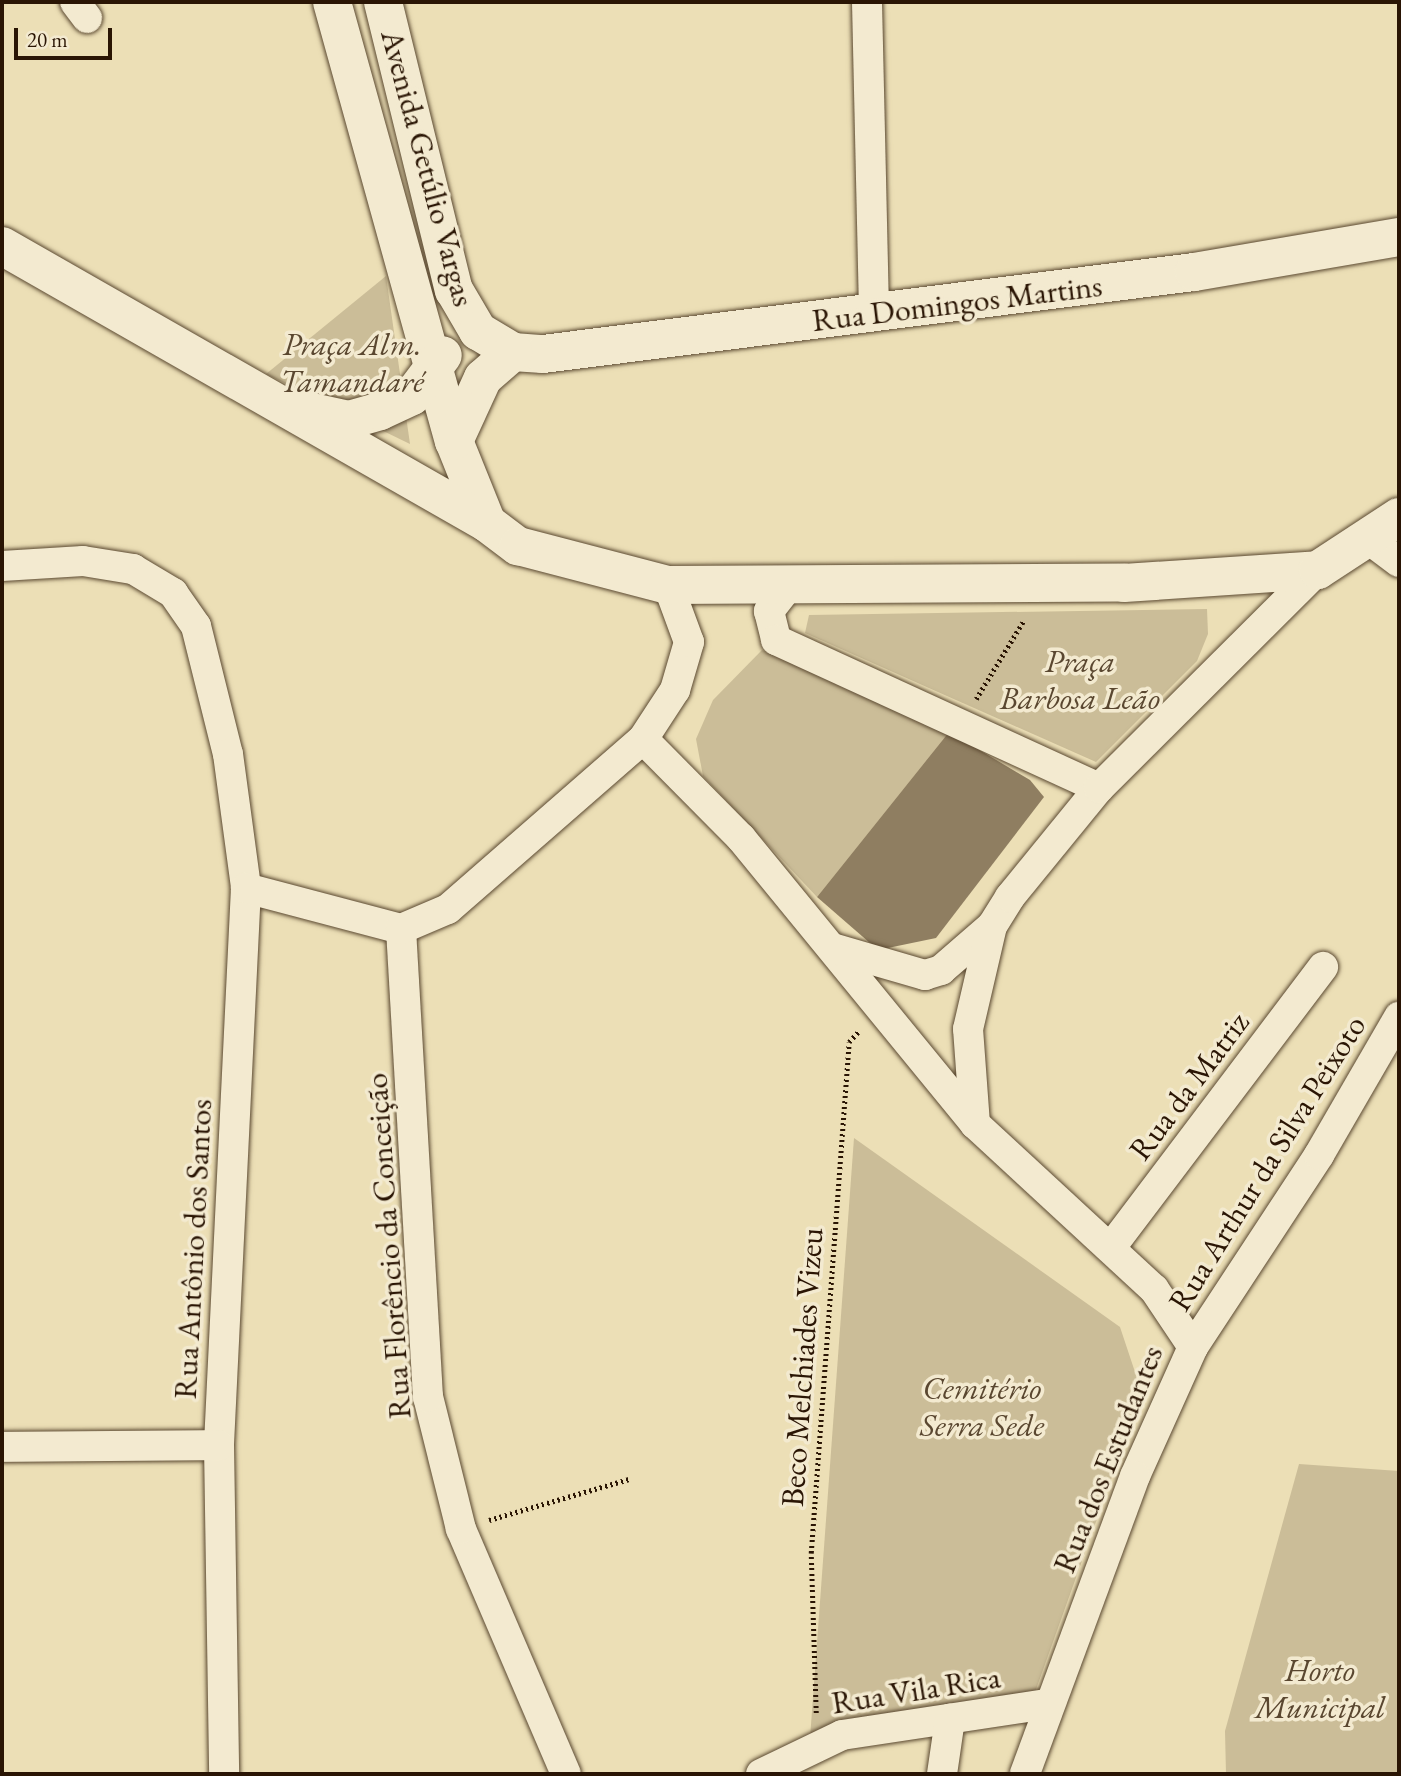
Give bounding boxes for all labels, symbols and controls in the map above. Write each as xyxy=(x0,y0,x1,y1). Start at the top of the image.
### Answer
scale bar xyxy=(18,14,116,58)
street label: Avenida Getúlio Vargas xyxy=(373,25,483,311)
text: 20 m xyxy=(27,26,68,53)
street label: Rua Domingos Martins xyxy=(810,266,1104,340)
park label: Praça Alm. Tamandaré xyxy=(280,326,424,401)
park label: Praça Barbosa Leão xyxy=(1000,643,1160,718)
street label: Rua da Matriz xyxy=(1121,1004,1257,1168)
street label: Rua Arthur da Silva Peixoto xyxy=(1160,1008,1374,1318)
street label: Rua Florêncio da Conceição xyxy=(357,1072,419,1420)
street label: Rua Antônio dos Santos xyxy=(166,1098,220,1400)
street label: Beco Melchiades Vizeu xyxy=(773,1226,831,1508)
street label: Rua dos Estudantes xyxy=(1045,1340,1171,1578)
park label: Cemitério Serra Sede xyxy=(920,1370,1044,1445)
park label: Horto Municipal xyxy=(1255,1652,1385,1727)
street label: Rua Vila Rica xyxy=(829,1658,1003,1722)

